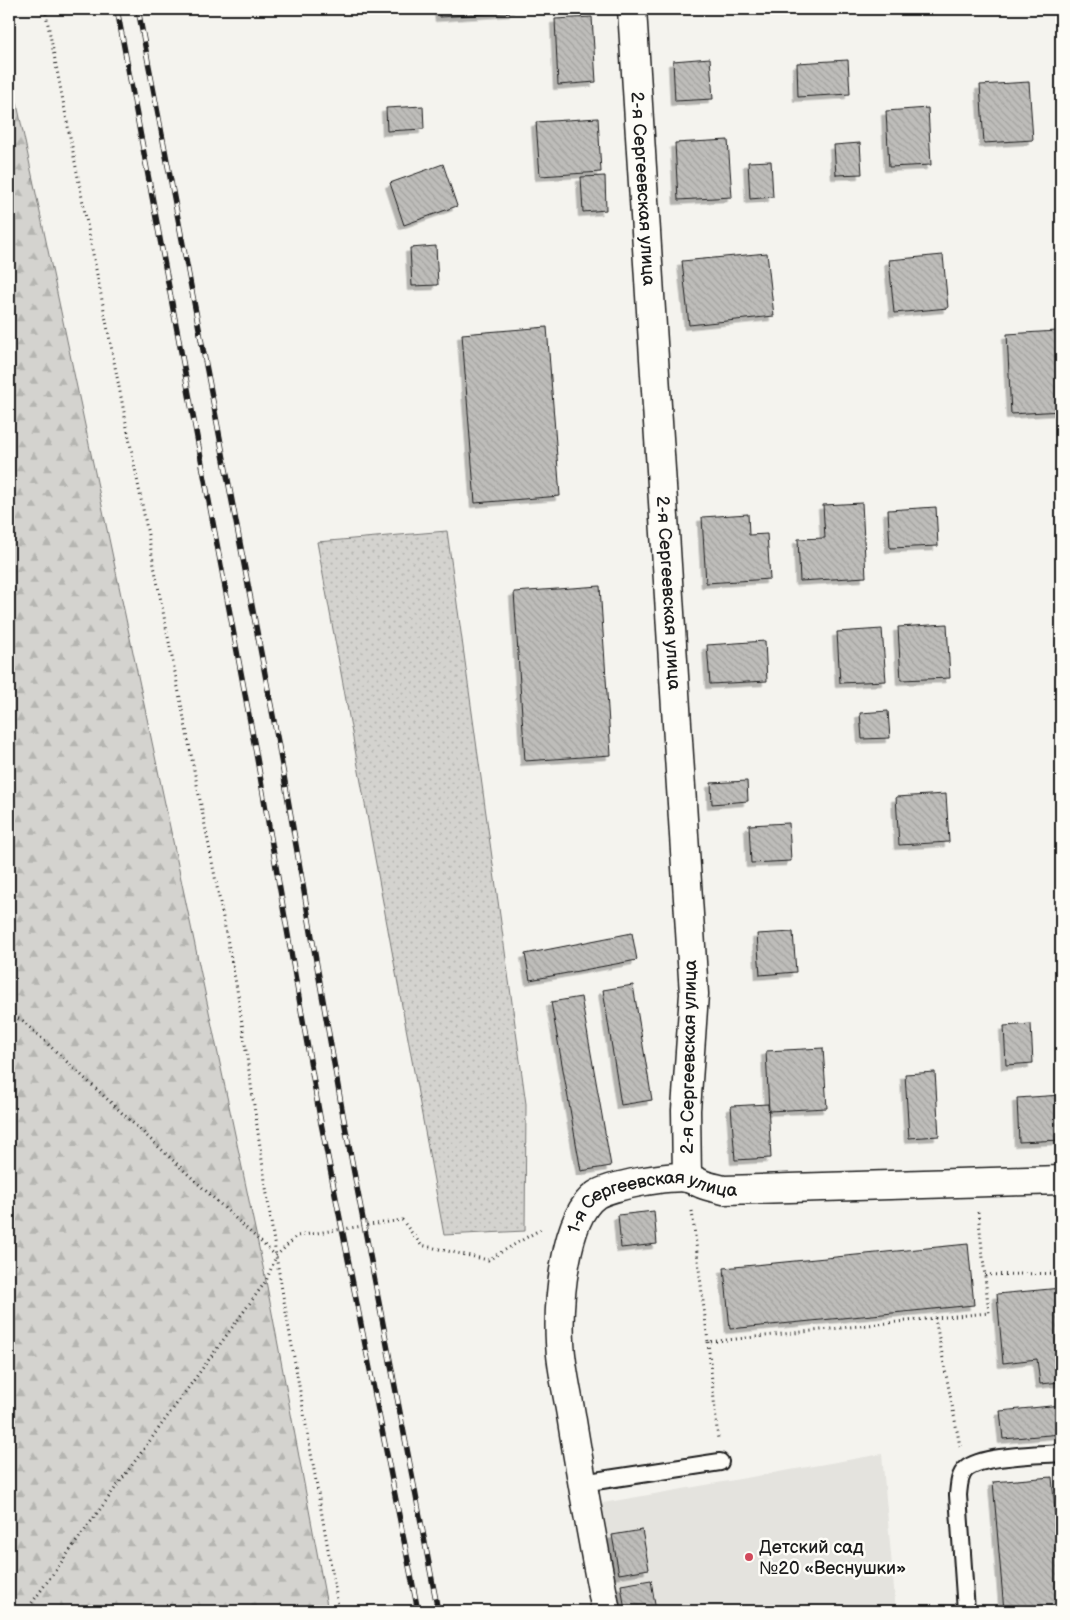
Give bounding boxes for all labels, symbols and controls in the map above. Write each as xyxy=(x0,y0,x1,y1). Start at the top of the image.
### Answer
street label: 2-я Сергеевская улица xyxy=(627,91,660,287)
street label: 2-я Сергеевская улица xyxy=(652,495,685,691)
street label: 2-я Сергеевская улица xyxy=(677,959,701,1154)
street label: 1-я Сергеевская улица xyxy=(563,1167,738,1236)
place label: Детский сад №20 «Веснушки» xyxy=(759,1537,906,1579)
marker: Детский сад №20 «Веснушки» xyxy=(743,1551,755,1563)

